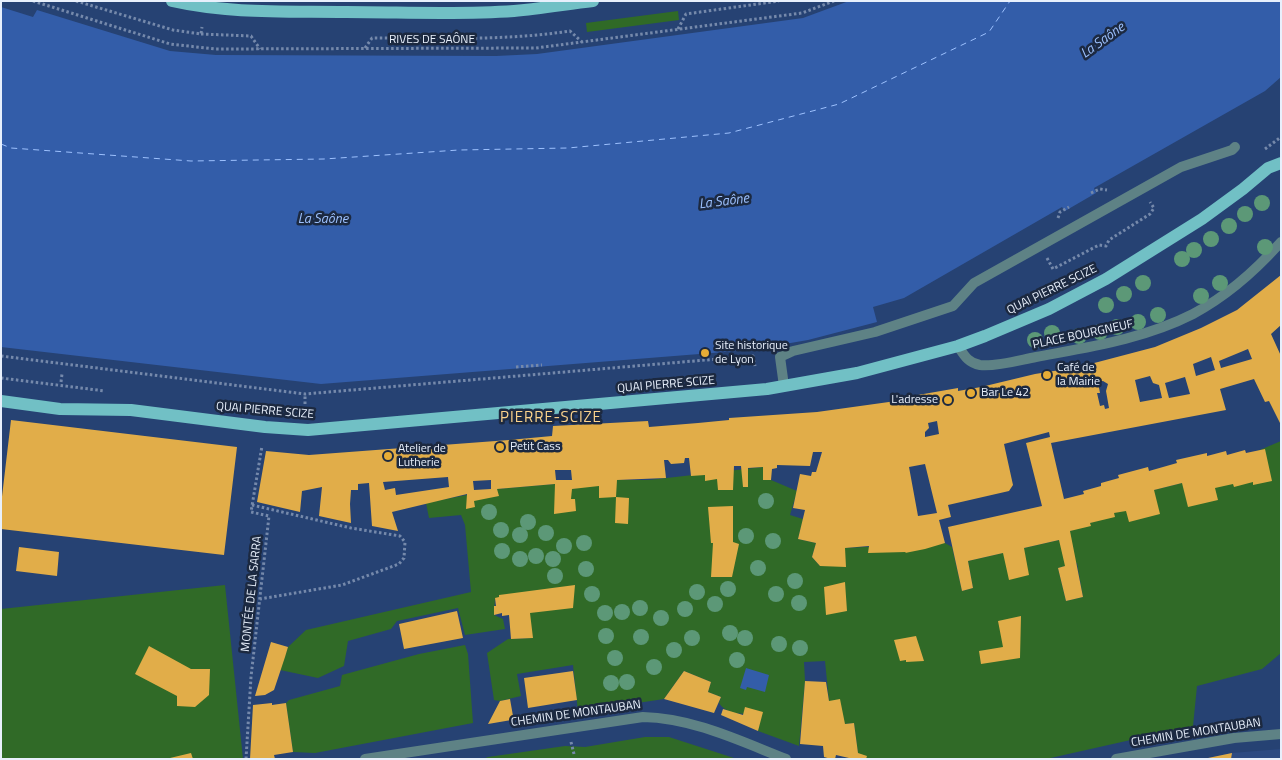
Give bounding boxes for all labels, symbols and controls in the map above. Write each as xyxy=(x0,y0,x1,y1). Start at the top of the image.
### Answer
water label: La Saône xyxy=(1078,19,1128,63)
street label: RIVES DE SAÔNE xyxy=(389,33,475,47)
water label: La Saône xyxy=(698,191,750,213)
water label: La Saône xyxy=(298,212,348,228)
street label: QUAI PIERRE SCIZE xyxy=(1005,262,1099,318)
street label: PLACE BOURGNEUF xyxy=(1031,317,1135,353)
place label: Site historique de Lyon xyxy=(715,339,788,367)
marker: Site historique de Lyon xyxy=(699,347,711,359)
place label: Café de la Mairie xyxy=(1057,361,1100,389)
marker: Café de la Mairie xyxy=(1041,369,1053,381)
street label: QUAI PIERRE SCIZE xyxy=(616,374,716,396)
place label: Bar Le 42 xyxy=(981,386,1029,400)
marker: Bar Le 42 xyxy=(965,387,977,399)
place label: L'adresse xyxy=(891,393,938,407)
marker: L'adresse xyxy=(942,394,954,406)
street label: QUAI PIERRE SCIZE xyxy=(215,400,315,422)
district label: PIERRE-SCIZE xyxy=(499,409,603,427)
place label: Petit Cass xyxy=(510,440,560,454)
marker: Petit Cass xyxy=(494,441,506,453)
place label: Atelier de Lutherie xyxy=(398,442,446,470)
marker: Atelier de Lutherie xyxy=(382,450,394,462)
street label: MONTÉE DE LA SARRA xyxy=(239,535,265,653)
street label: CHEMIN DE MONTAUBAN xyxy=(510,698,642,730)
street label: CHEMIN DE MONTAUBAN xyxy=(1130,716,1262,750)

